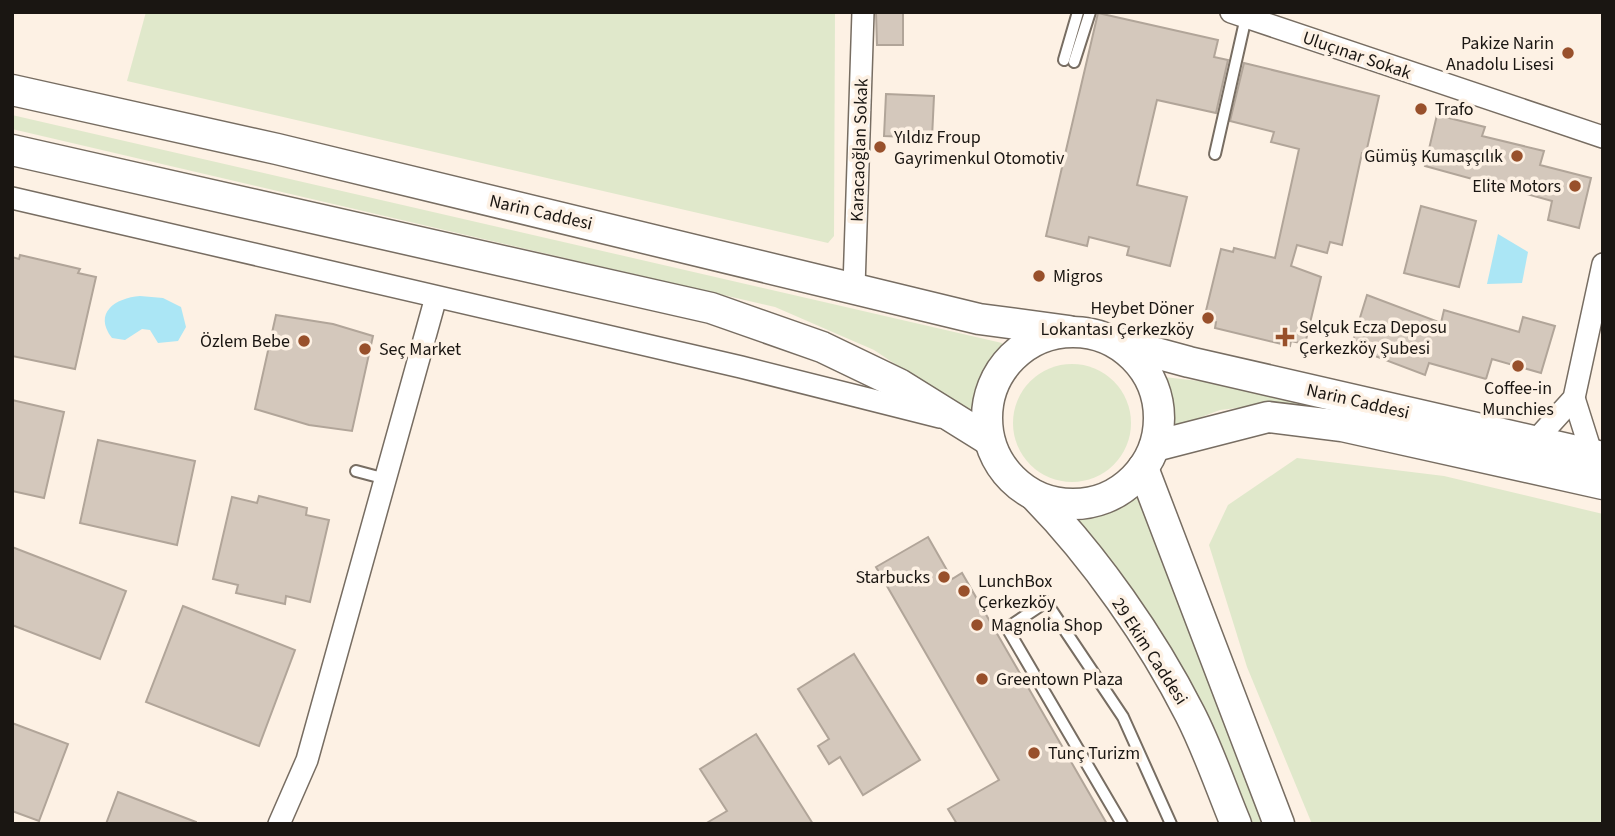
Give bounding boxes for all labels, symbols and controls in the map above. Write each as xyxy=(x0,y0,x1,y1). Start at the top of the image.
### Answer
street label: Uluçınar Sokak xyxy=(1299,25,1415,86)
place label: Pakize Narin Anadolu Lisesi xyxy=(1446,31,1554,77)
marker: Pakize Narin Anadolu Lisesi xyxy=(1560,45,1576,61)
street label: Karacaoğlan Sokak xyxy=(845,78,874,222)
place label: Trafo xyxy=(1435,97,1474,122)
marker: Trafo xyxy=(1413,101,1429,117)
place label: Yıldız Froup Gayrimenkul Otomotiv xyxy=(893,125,1065,171)
marker: Yıldız Froup Gayrimenkul Otomotiv xyxy=(872,139,888,155)
place label: Gümüş Kumaşçılık xyxy=(1364,144,1503,169)
marker: Gümüş Kumaşçılık xyxy=(1509,148,1525,164)
place label: Elite Motors xyxy=(1472,174,1561,199)
marker: Elite Motors xyxy=(1567,178,1583,194)
street label: Narin Caddesi xyxy=(487,188,595,236)
place label: Migros xyxy=(1053,264,1103,289)
marker: Migros xyxy=(1031,268,1047,284)
place label: Heybet Döner Lokantası Çerkezköy xyxy=(1040,296,1195,342)
marker: Heybet Döner Lokantası Çerkezköy xyxy=(1200,310,1216,326)
place label: Selçuk Ecza Deposu Çerkezköy Şubesi xyxy=(1299,315,1447,361)
place label: Özlem Bebe xyxy=(200,329,290,354)
marker: Selçuk Ecza Deposu Çerkezköy Şubesi xyxy=(1277,329,1293,345)
marker: Özlem Bebe xyxy=(296,333,312,349)
place label: Seç Market xyxy=(379,337,461,362)
marker: Seç Market xyxy=(357,341,373,357)
marker: Coffee-in Munchies xyxy=(1510,358,1526,374)
place label: Coffee-in Munchies xyxy=(1482,376,1554,422)
street label: Narin Caddesi xyxy=(1304,377,1412,425)
place label: Starbucks xyxy=(855,565,930,590)
marker: Starbucks xyxy=(936,569,952,585)
place label: LunchBox Çerkezköy xyxy=(978,569,1056,615)
marker: LunchBox Çerkezköy xyxy=(956,583,972,599)
street label: 29 Ekim Caddesi xyxy=(1106,593,1194,710)
place label: Magnolia Shop xyxy=(991,613,1103,638)
marker: Magnolia Shop xyxy=(969,617,985,633)
place label: Greentown Plaza xyxy=(996,667,1123,692)
marker: Greentown Plaza xyxy=(974,671,990,687)
place label: Tunç Turizm xyxy=(1048,741,1140,766)
marker: Tunç Turizm xyxy=(1026,745,1042,761)

